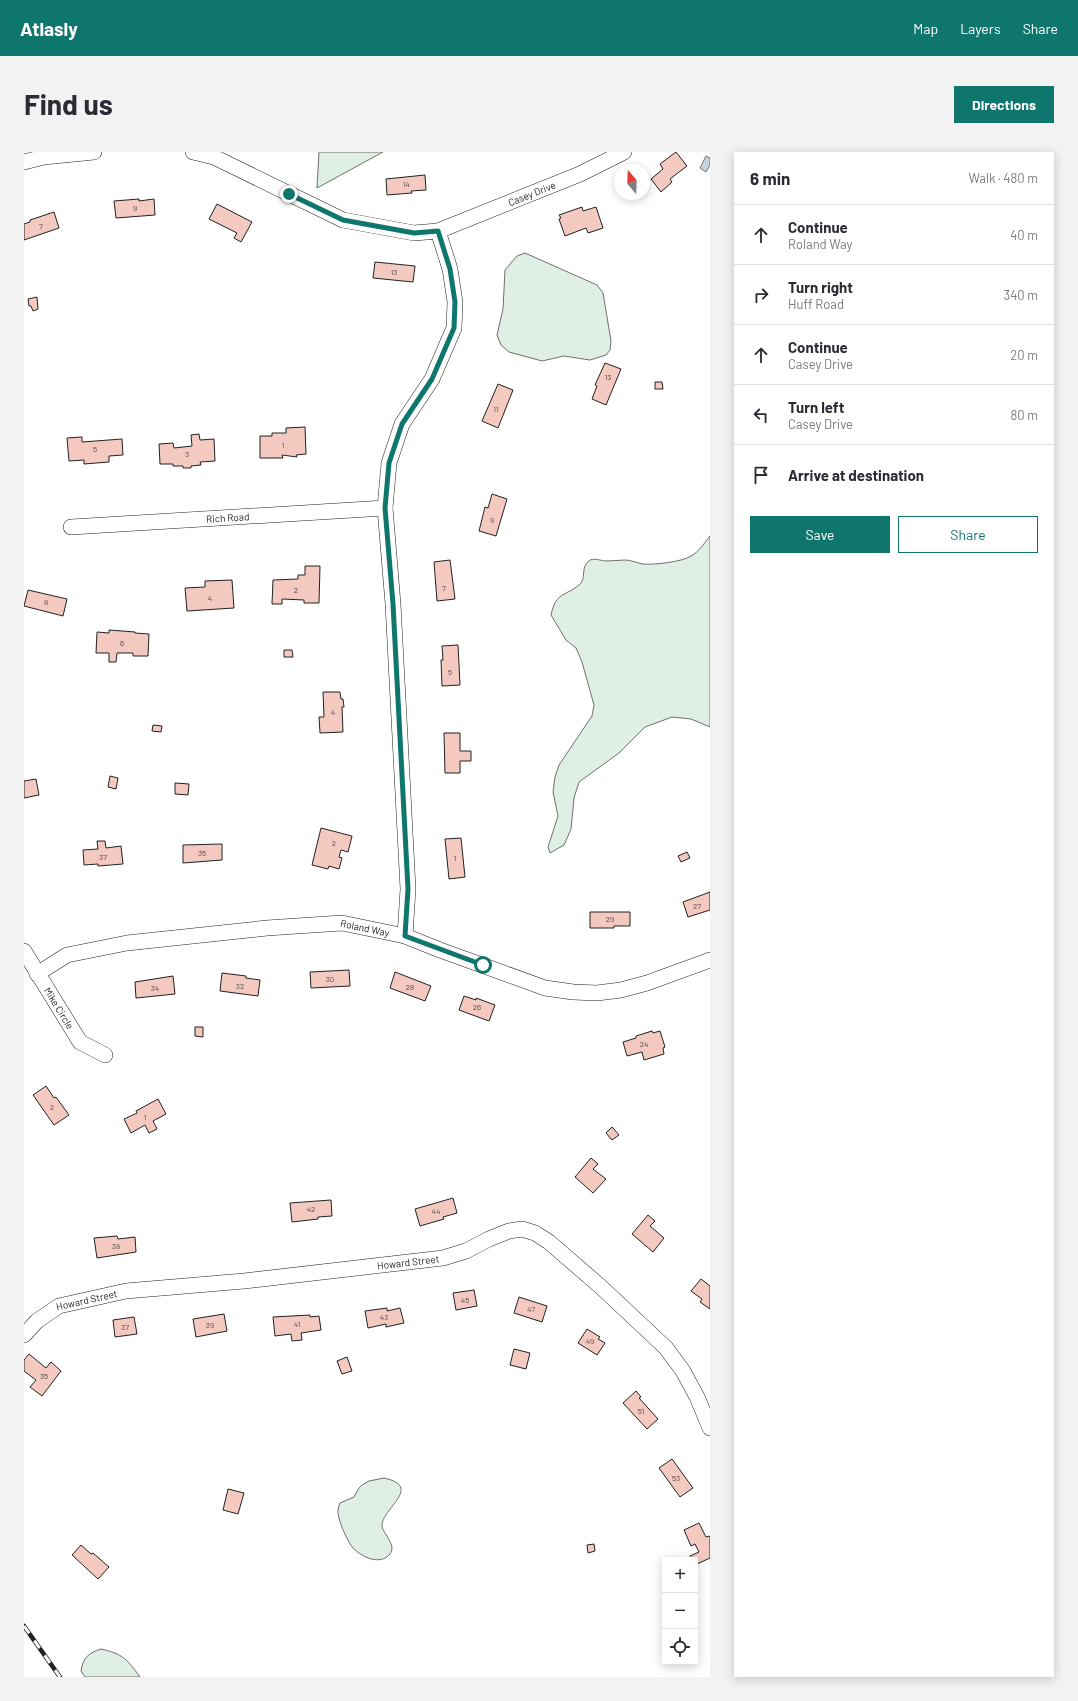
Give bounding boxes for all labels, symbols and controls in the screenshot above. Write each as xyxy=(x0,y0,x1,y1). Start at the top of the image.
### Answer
text: Atlasly xyxy=(20,17,78,40)
text: Map xyxy=(913,20,938,37)
text: Layers xyxy=(960,20,1001,37)
text: Share xyxy=(1023,20,1058,37)
button: Directions xyxy=(954,86,1054,123)
text: Find us xyxy=(24,87,113,121)
north arrow xyxy=(614,164,650,200)
text: 6 min xyxy=(750,168,790,188)
text: Walk · 480 m xyxy=(968,170,1038,186)
street label: Casey Drive xyxy=(506,178,557,208)
house number: 14 xyxy=(402,179,410,189)
route end xyxy=(280,185,298,203)
house number: 9 xyxy=(133,203,137,213)
text: Continue xyxy=(788,218,848,236)
house number: 7 xyxy=(39,221,43,231)
icon: ahead xyxy=(750,224,772,246)
text: 40 m xyxy=(1010,227,1038,243)
text: Roland Way xyxy=(788,236,853,252)
house number: 13 xyxy=(391,267,397,277)
text: Turn right xyxy=(788,278,853,296)
icon: right xyxy=(750,284,772,306)
text: 340 m xyxy=(1003,287,1038,303)
text: Huff Road xyxy=(788,296,844,312)
text: Continue xyxy=(788,338,848,356)
icon: ahead xyxy=(750,344,772,366)
text: 20 m xyxy=(1010,347,1038,363)
text: Casey Drive xyxy=(788,356,853,372)
house number: 13 xyxy=(605,372,611,382)
text: Turn left xyxy=(788,398,844,416)
house number: 11 xyxy=(493,404,499,414)
icon: left xyxy=(750,404,772,426)
text: 80 m xyxy=(1011,407,1038,423)
text: Casey Drive xyxy=(788,416,853,432)
house number: 1 xyxy=(282,440,285,450)
house number: 5 xyxy=(93,444,97,454)
house number: 3 xyxy=(185,449,189,459)
icon: arrive xyxy=(750,464,772,486)
text: Arrive at destination xyxy=(788,466,924,484)
street label: Rich Road xyxy=(206,510,250,525)
house number: 9 xyxy=(490,515,494,525)
button: Save xyxy=(750,516,890,553)
button: Share xyxy=(898,516,1038,553)
house number: 7 xyxy=(442,583,446,593)
house number: 2 xyxy=(294,585,298,595)
house number: 4 xyxy=(208,593,212,603)
house number: 8 xyxy=(44,597,48,607)
house number: 6 xyxy=(120,638,124,648)
house number: 5 xyxy=(448,667,452,677)
house number: 4 xyxy=(331,707,335,717)
house number: 2 xyxy=(332,838,336,848)
house number: 35 xyxy=(198,848,206,858)
house number: 37 xyxy=(99,852,107,862)
house number: 1 xyxy=(454,853,457,863)
house number: 27 xyxy=(693,901,701,911)
house number: 29 xyxy=(606,914,614,924)
street label: Roland Way xyxy=(339,917,391,939)
route start xyxy=(474,956,492,974)
house number: 30 xyxy=(326,974,334,984)
house number: 32 xyxy=(236,981,244,991)
house number: 28 xyxy=(406,982,414,992)
house number: 34 xyxy=(151,983,159,993)
street label: Mike Circle xyxy=(42,985,77,1031)
house number: 26 xyxy=(473,1002,481,1012)
house number: 24 xyxy=(640,1039,648,1049)
house number: 2 xyxy=(50,1102,54,1112)
house number: 1 xyxy=(144,1112,147,1122)
house number: 42 xyxy=(307,1204,315,1214)
house number: 44 xyxy=(432,1206,440,1216)
house number: 38 xyxy=(112,1241,120,1251)
street label: Howard Street xyxy=(376,1252,440,1272)
street label: Howard Street xyxy=(55,1287,119,1312)
house number: 45 xyxy=(461,1295,469,1305)
house number: 47 xyxy=(527,1304,535,1314)
house number: 43 xyxy=(380,1312,388,1322)
house number: 41 xyxy=(294,1319,300,1329)
house number: 39 xyxy=(206,1320,214,1330)
house number: 37 xyxy=(121,1322,129,1332)
house number: 49 xyxy=(586,1336,594,1346)
house number: 35 xyxy=(40,1371,48,1381)
house number: 51 xyxy=(638,1406,645,1416)
house number: 53 xyxy=(672,1473,680,1483)
map controls xyxy=(662,1557,698,1665)
button: + xyxy=(662,1557,698,1593)
button: − xyxy=(662,1593,698,1629)
button: locate xyxy=(662,1629,698,1665)

